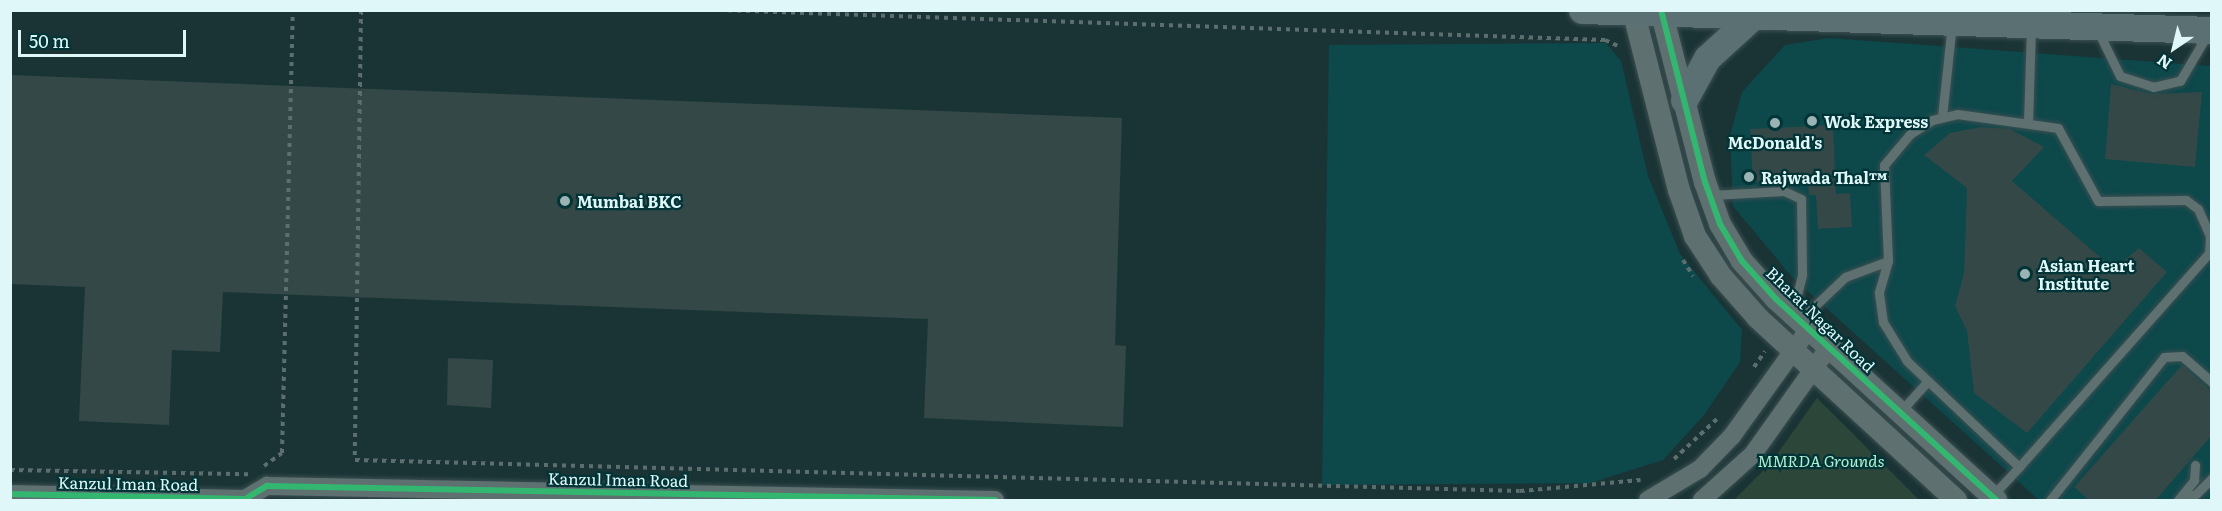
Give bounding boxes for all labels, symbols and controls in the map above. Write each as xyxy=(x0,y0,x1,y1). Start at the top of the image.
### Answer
scale bar xyxy=(21,18,189,56)
north arrow xyxy=(2144,18,2204,78)
text: 50 m xyxy=(29,27,70,54)
text: N xyxy=(2151,49,2176,76)
place label: Wok Express xyxy=(1824,111,1928,131)
marker: Wok Express xyxy=(1805,114,1819,128)
marker: McDonald's xyxy=(1768,116,1782,130)
place label: McDonald's xyxy=(1728,132,1822,152)
place label: Rajwada Thal™ xyxy=(1761,167,1887,187)
marker: Rajwada Thal™ xyxy=(1742,170,1756,184)
place label: Mumbai BKC xyxy=(577,191,682,211)
marker: Mumbai BKC xyxy=(558,194,572,208)
place label: Asian Heart Institute xyxy=(2038,255,2134,293)
street label: Bharat Nagar Road xyxy=(1763,262,1879,376)
marker: Asian Heart Institute xyxy=(2016,265,2034,283)
park label: MMRDA Grounds xyxy=(1757,450,1885,470)
street label: Kanzul Iman Road xyxy=(548,468,688,490)
street label: Kanzul Iman Road xyxy=(58,472,198,494)

